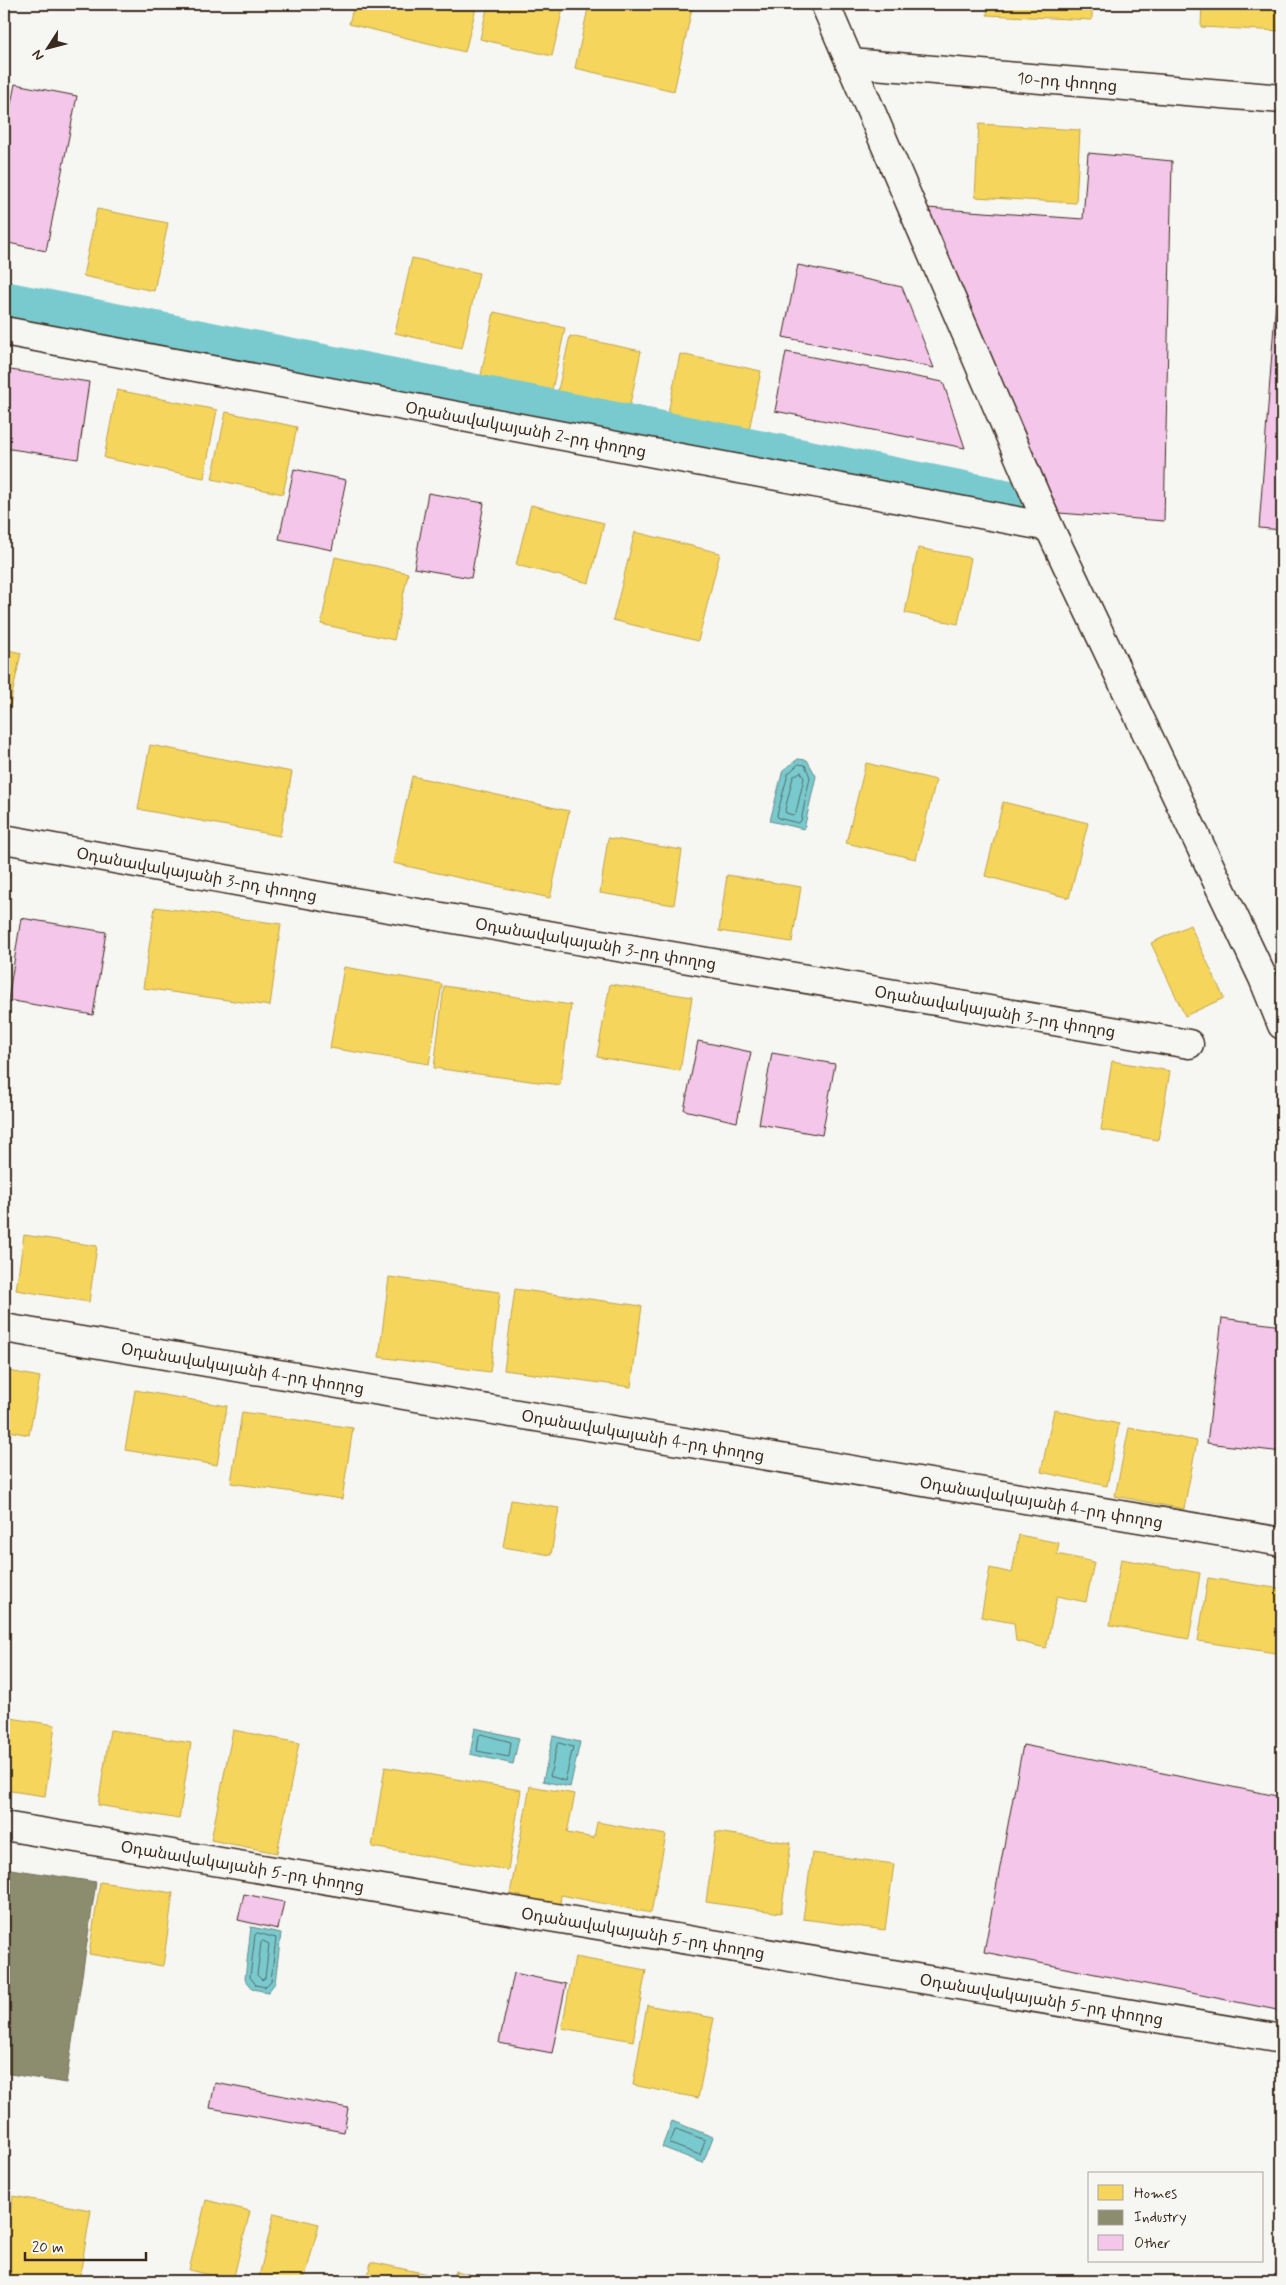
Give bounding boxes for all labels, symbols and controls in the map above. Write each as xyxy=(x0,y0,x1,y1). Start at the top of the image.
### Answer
north arrow xyxy=(22,22,72,72)
text: N xyxy=(28,46,48,64)
street label: 10-րդ փողոց xyxy=(1016,68,1118,97)
street label: Օդանավակայանի 2-րդ փողոց xyxy=(403,397,648,463)
street label: Օդանավակայանի 3-րդ փողոց xyxy=(75,843,319,907)
street label: Օդանավակայանի 3-րդ փողոց xyxy=(474,914,718,975)
street label: Օդանավակայանի 3-րդ փողոց xyxy=(873,982,1117,1043)
street label: Օդանավակայանի 4-րդ փողոց xyxy=(119,1339,366,1400)
street label: Օդանավակայանի 4-րդ փողոց xyxy=(520,1406,766,1467)
street label: Օդանավակայանի 4-րդ փողոց xyxy=(918,1473,1164,1534)
street label: Օդանավակայանի 5-րդ փողոց xyxy=(119,1837,366,1898)
street label: Օդանավակայանի 5-րդ փողոց xyxy=(520,1903,766,1965)
street label: Օդանավակայանի 5-րդ փողոց xyxy=(918,1970,1165,2031)
legend xyxy=(1088,2172,1264,2262)
text: Homes xyxy=(1134,2184,1177,2204)
text: Industry xyxy=(1134,2208,1187,2228)
scale bar xyxy=(25,2230,146,2262)
text: Other xyxy=(1134,2234,1170,2254)
text: 20 m xyxy=(32,2238,64,2258)

